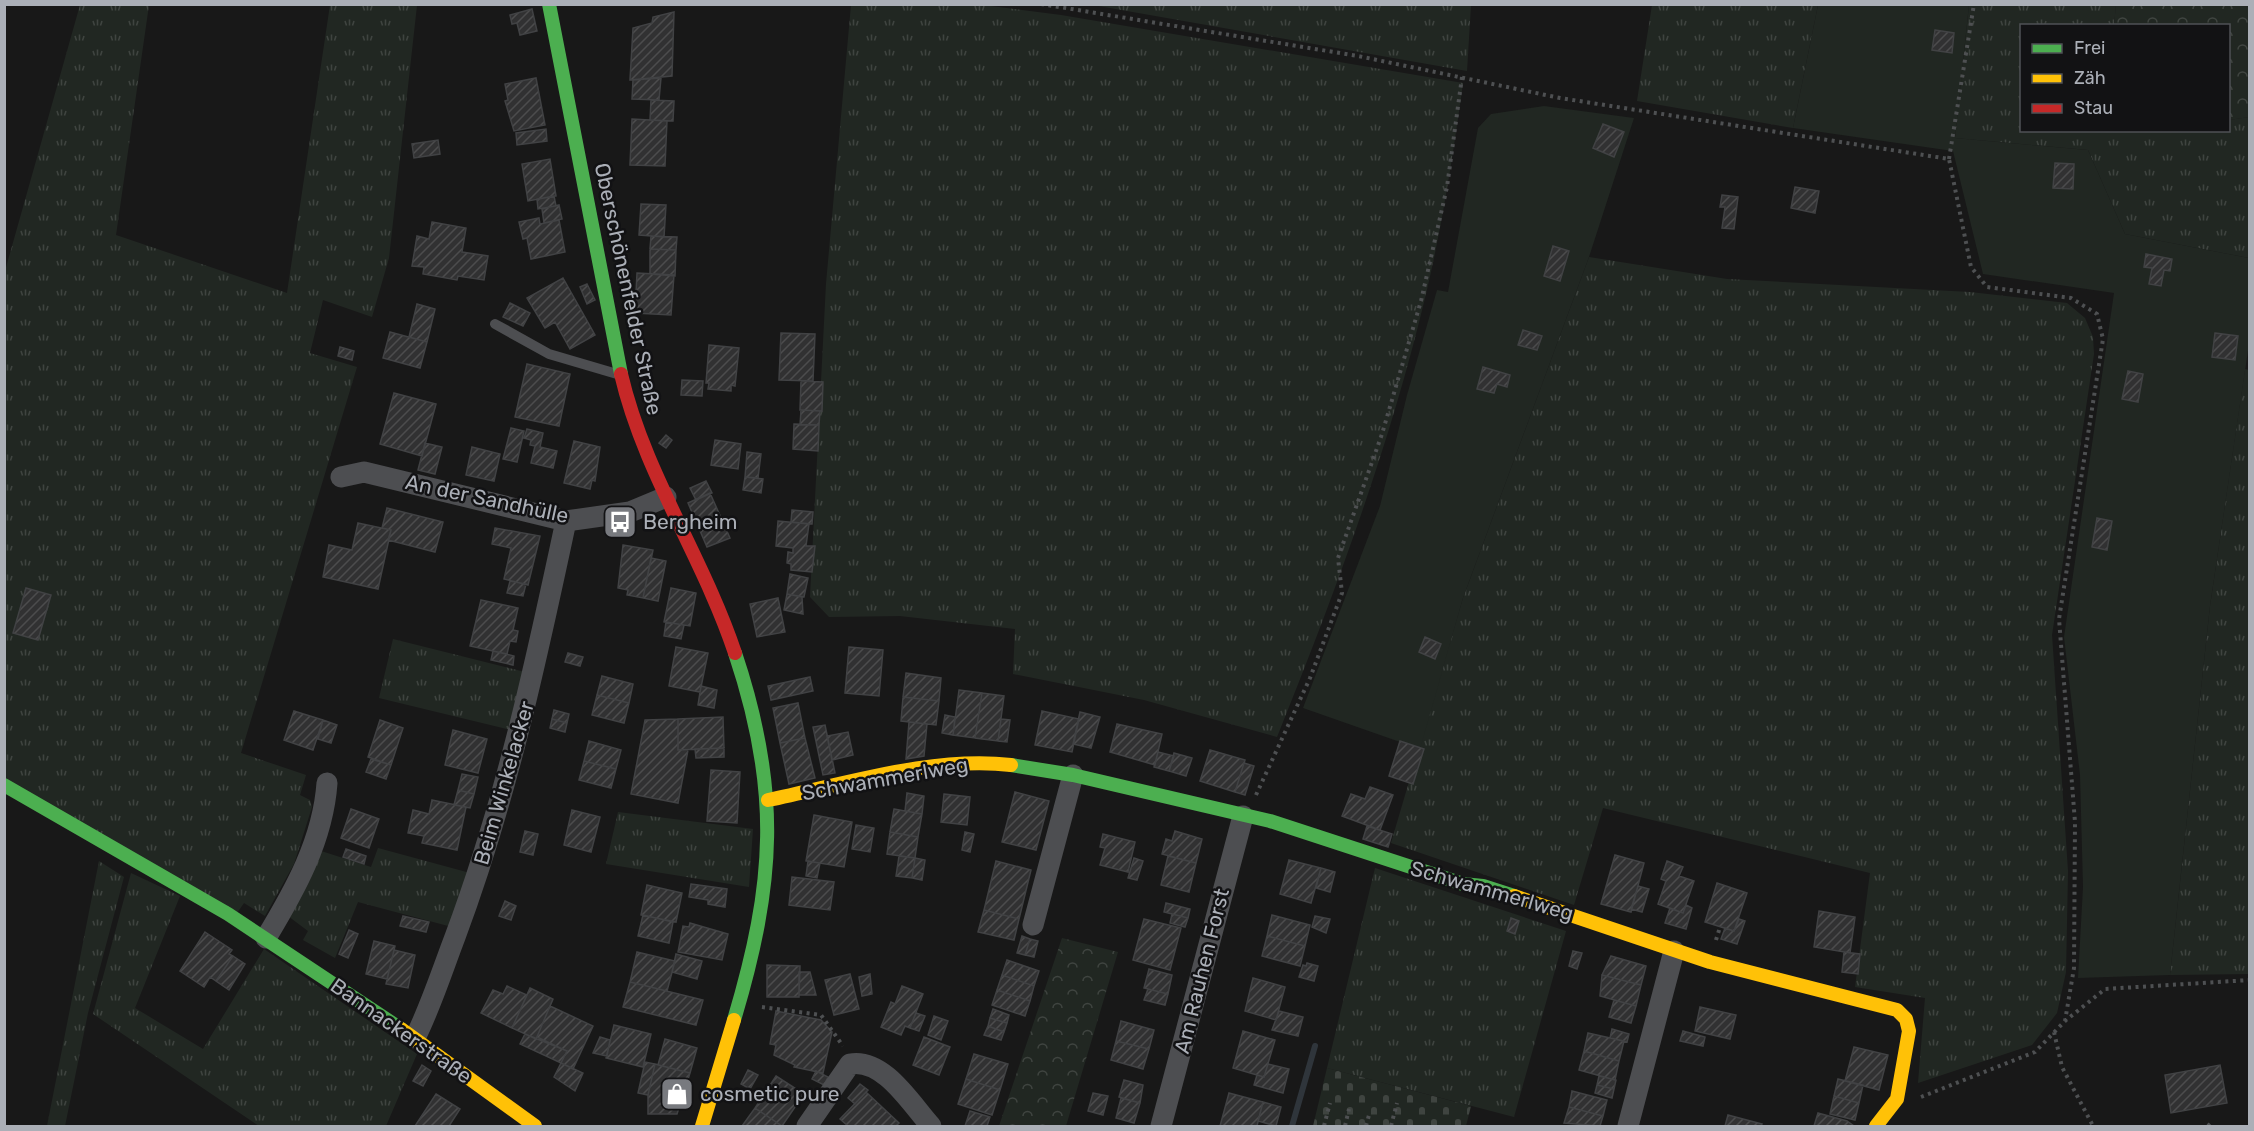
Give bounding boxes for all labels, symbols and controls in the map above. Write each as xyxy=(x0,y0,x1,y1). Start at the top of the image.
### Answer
legend xyxy=(2020,24,2230,132)
text: Frei xyxy=(2074,37,2105,59)
text: Zäh xyxy=(2074,67,2106,89)
text: Stau xyxy=(2074,97,2113,119)
street label: Oberschönenfelder Straße xyxy=(590,161,667,417)
street label: An der Sandhülle xyxy=(403,469,571,528)
bus stop icon: Bergheim xyxy=(602,504,638,540)
place label: Bergheim xyxy=(643,509,737,534)
street label: Beim Winkelacker xyxy=(468,698,539,868)
street label: Schwammerlweg xyxy=(800,752,970,805)
street label: Schwammerlweg xyxy=(1408,855,1577,926)
street label: Am Rauhen Forst xyxy=(1169,886,1234,1056)
street label: Bannackerstraße xyxy=(326,973,477,1089)
shop icon: cosmetic pure xyxy=(659,1076,695,1112)
place label: cosmetic pure xyxy=(700,1081,839,1106)

